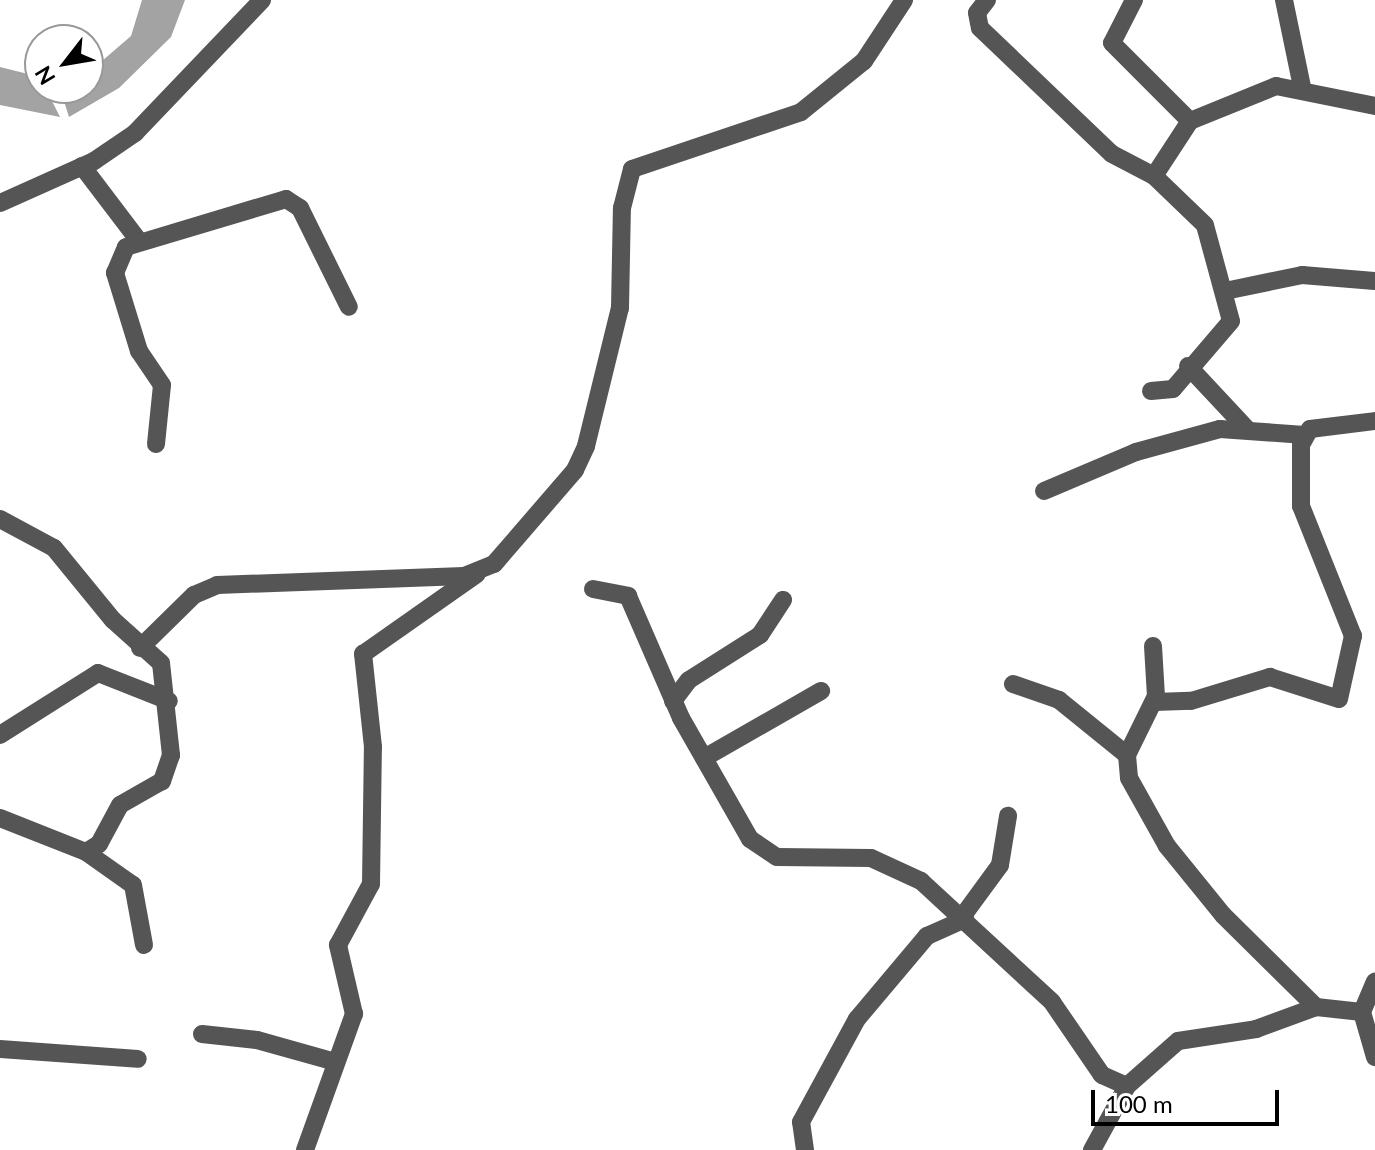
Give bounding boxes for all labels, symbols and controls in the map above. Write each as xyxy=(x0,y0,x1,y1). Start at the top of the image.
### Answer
north arrow xyxy=(24,24,104,104)
text: N xyxy=(29,61,61,90)
scale bar xyxy=(1095,1074,1283,1124)
text: 100 m xyxy=(1105,1089,1173,1118)

